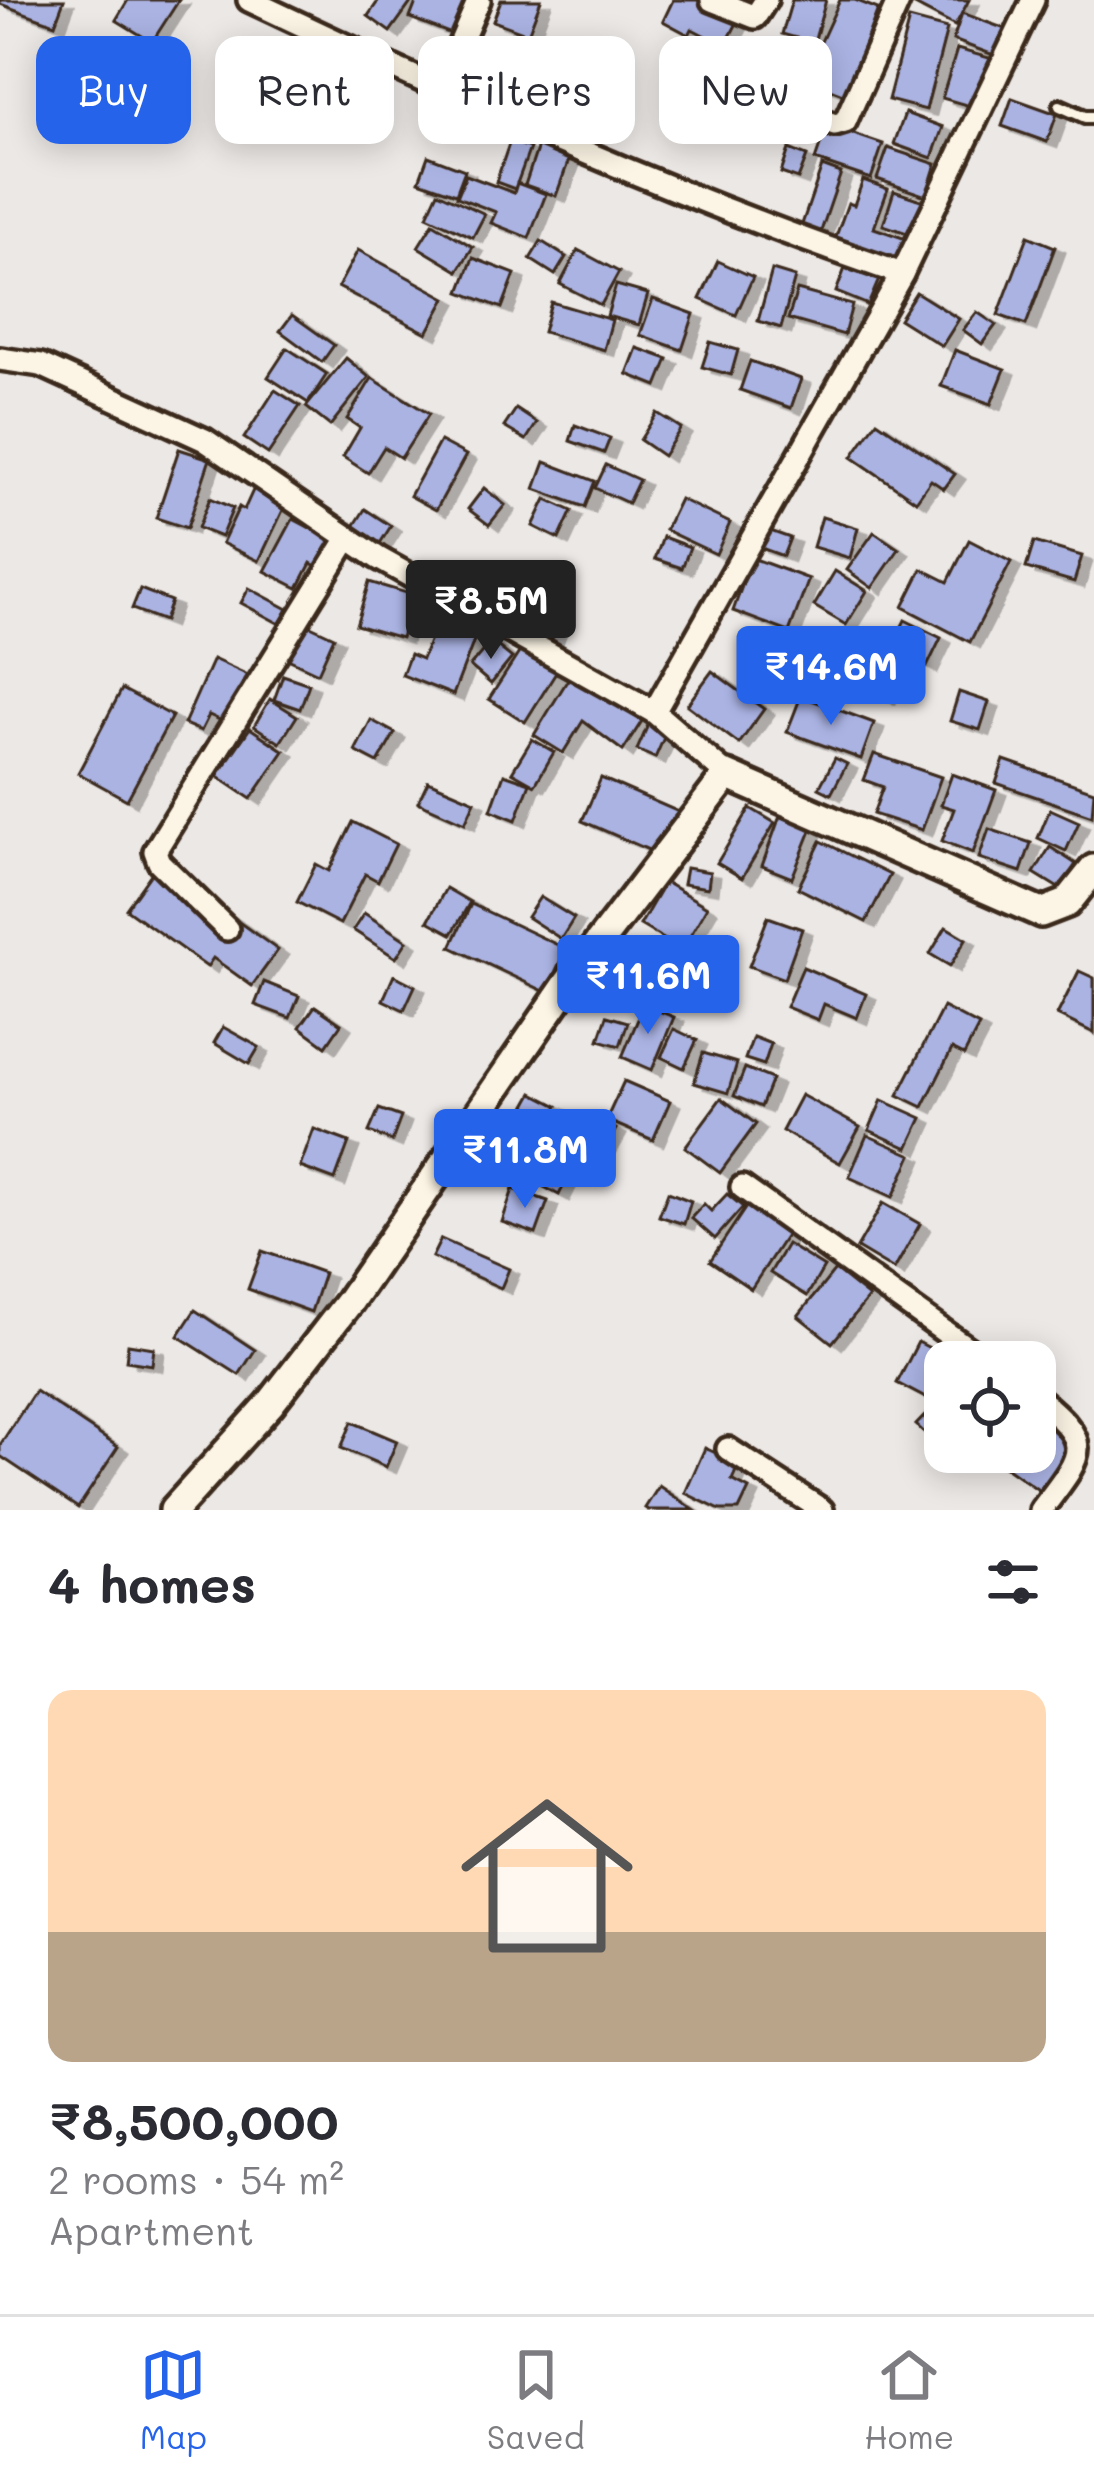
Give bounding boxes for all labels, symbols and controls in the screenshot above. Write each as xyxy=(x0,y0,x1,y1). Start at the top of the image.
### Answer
chip: Buy xyxy=(36,36,191,144)
chip: Rent xyxy=(215,36,394,144)
chip: Filters xyxy=(418,36,635,144)
chip: New xyxy=(659,36,832,144)
pin: ₹8.5M xyxy=(407,560,575,662)
text: ₹8.5M xyxy=(433,573,549,624)
pin: ₹14.6M xyxy=(733,626,929,728)
text: ₹14.6M xyxy=(764,639,898,690)
pin: ₹11.6M xyxy=(550,935,746,1037)
text: ₹11.6M xyxy=(584,948,712,999)
pin: ₹11.8M xyxy=(427,1109,623,1211)
text: ₹11.8M xyxy=(461,1122,589,1173)
map controls xyxy=(924,1341,1056,1473)
button: locate xyxy=(924,1341,1056,1473)
text: 4 homes xyxy=(48,1549,256,1616)
icon: filters xyxy=(980,1549,1046,1615)
icon: home xyxy=(439,1768,655,1984)
text: ₹8,500,000 xyxy=(48,2086,338,2153)
text: 2 rooms · 54 m² xyxy=(48,2153,344,2204)
text: Apartment xyxy=(48,2204,254,2255)
tab: Map xyxy=(140,2342,207,2457)
tab: Saved xyxy=(487,2342,585,2457)
tab: Home xyxy=(864,2342,954,2457)

